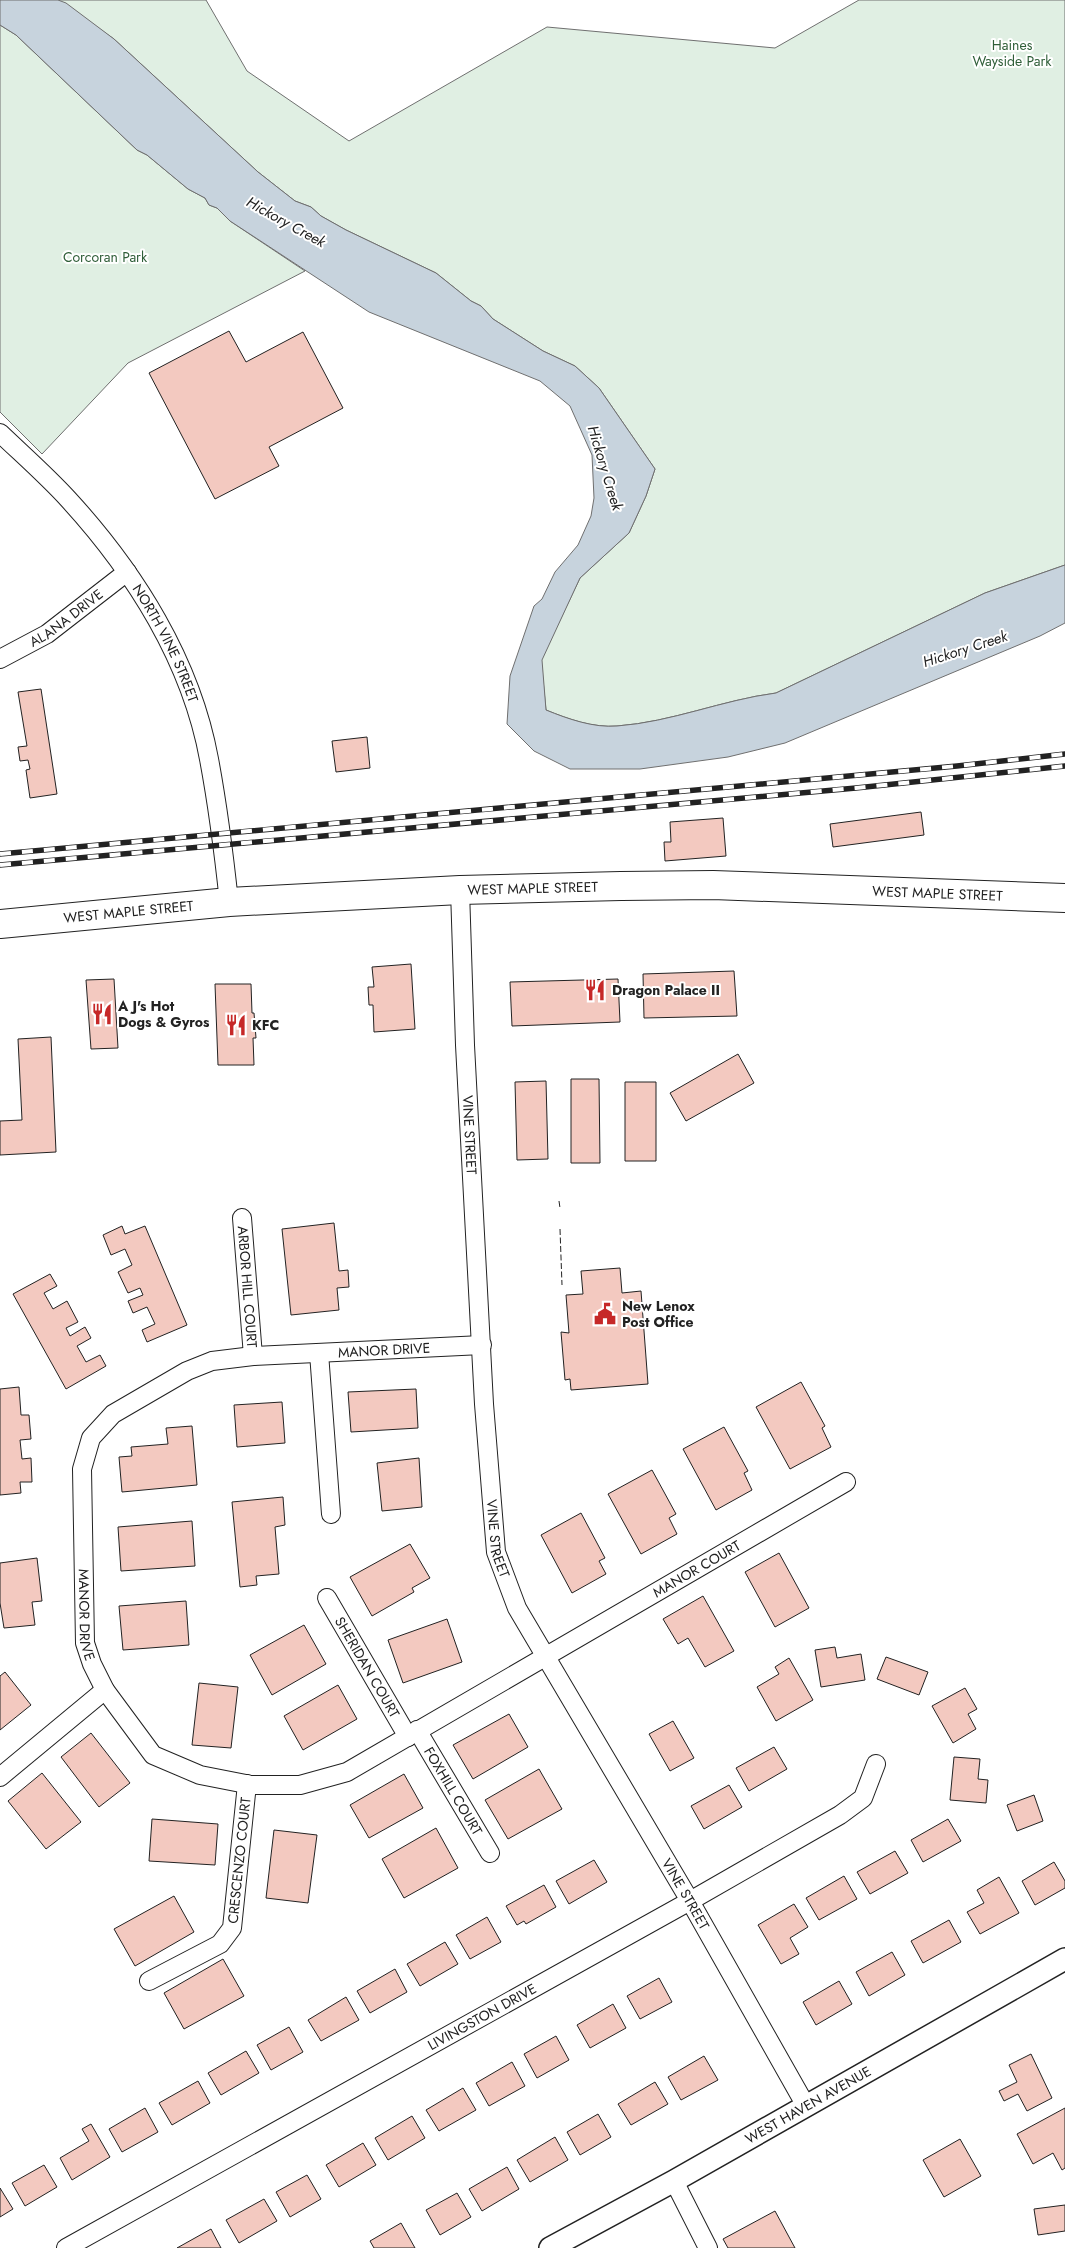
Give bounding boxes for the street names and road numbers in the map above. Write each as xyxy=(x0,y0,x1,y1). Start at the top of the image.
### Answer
street label: NORTH VINE STREET xyxy=(128,580,204,705)
street label: ALANA DRIVE xyxy=(26,584,107,652)
street label: WEST MAPLE STREET xyxy=(467,877,599,900)
street label: WEST MAPLE STREET xyxy=(872,881,1003,906)
street label: WEST MAPLE STREET xyxy=(63,895,195,928)
street label: VINE STREET xyxy=(458,1095,482,1175)
street label: ARBOR HILL COURT xyxy=(233,1225,262,1349)
street label: MANOR DRIVE xyxy=(337,1338,431,1362)
street label: VINE STREET xyxy=(482,1499,515,1581)
street label: MANOR COURT xyxy=(649,1535,744,1602)
street label: MANOR DRIVE xyxy=(74,1569,100,1663)
street label: SHERIDAN COURT xyxy=(330,1613,405,1722)
street label: FOXHILL COURT xyxy=(419,1743,487,1839)
street label: CRESCENZO COURT xyxy=(223,1796,256,1925)
street label: VINE STREET xyxy=(657,1855,714,1934)
street label: LIVINGSTON DRIVE xyxy=(424,1978,540,2055)
street label: WEST HAVEN AVENUE xyxy=(741,2061,875,2149)

